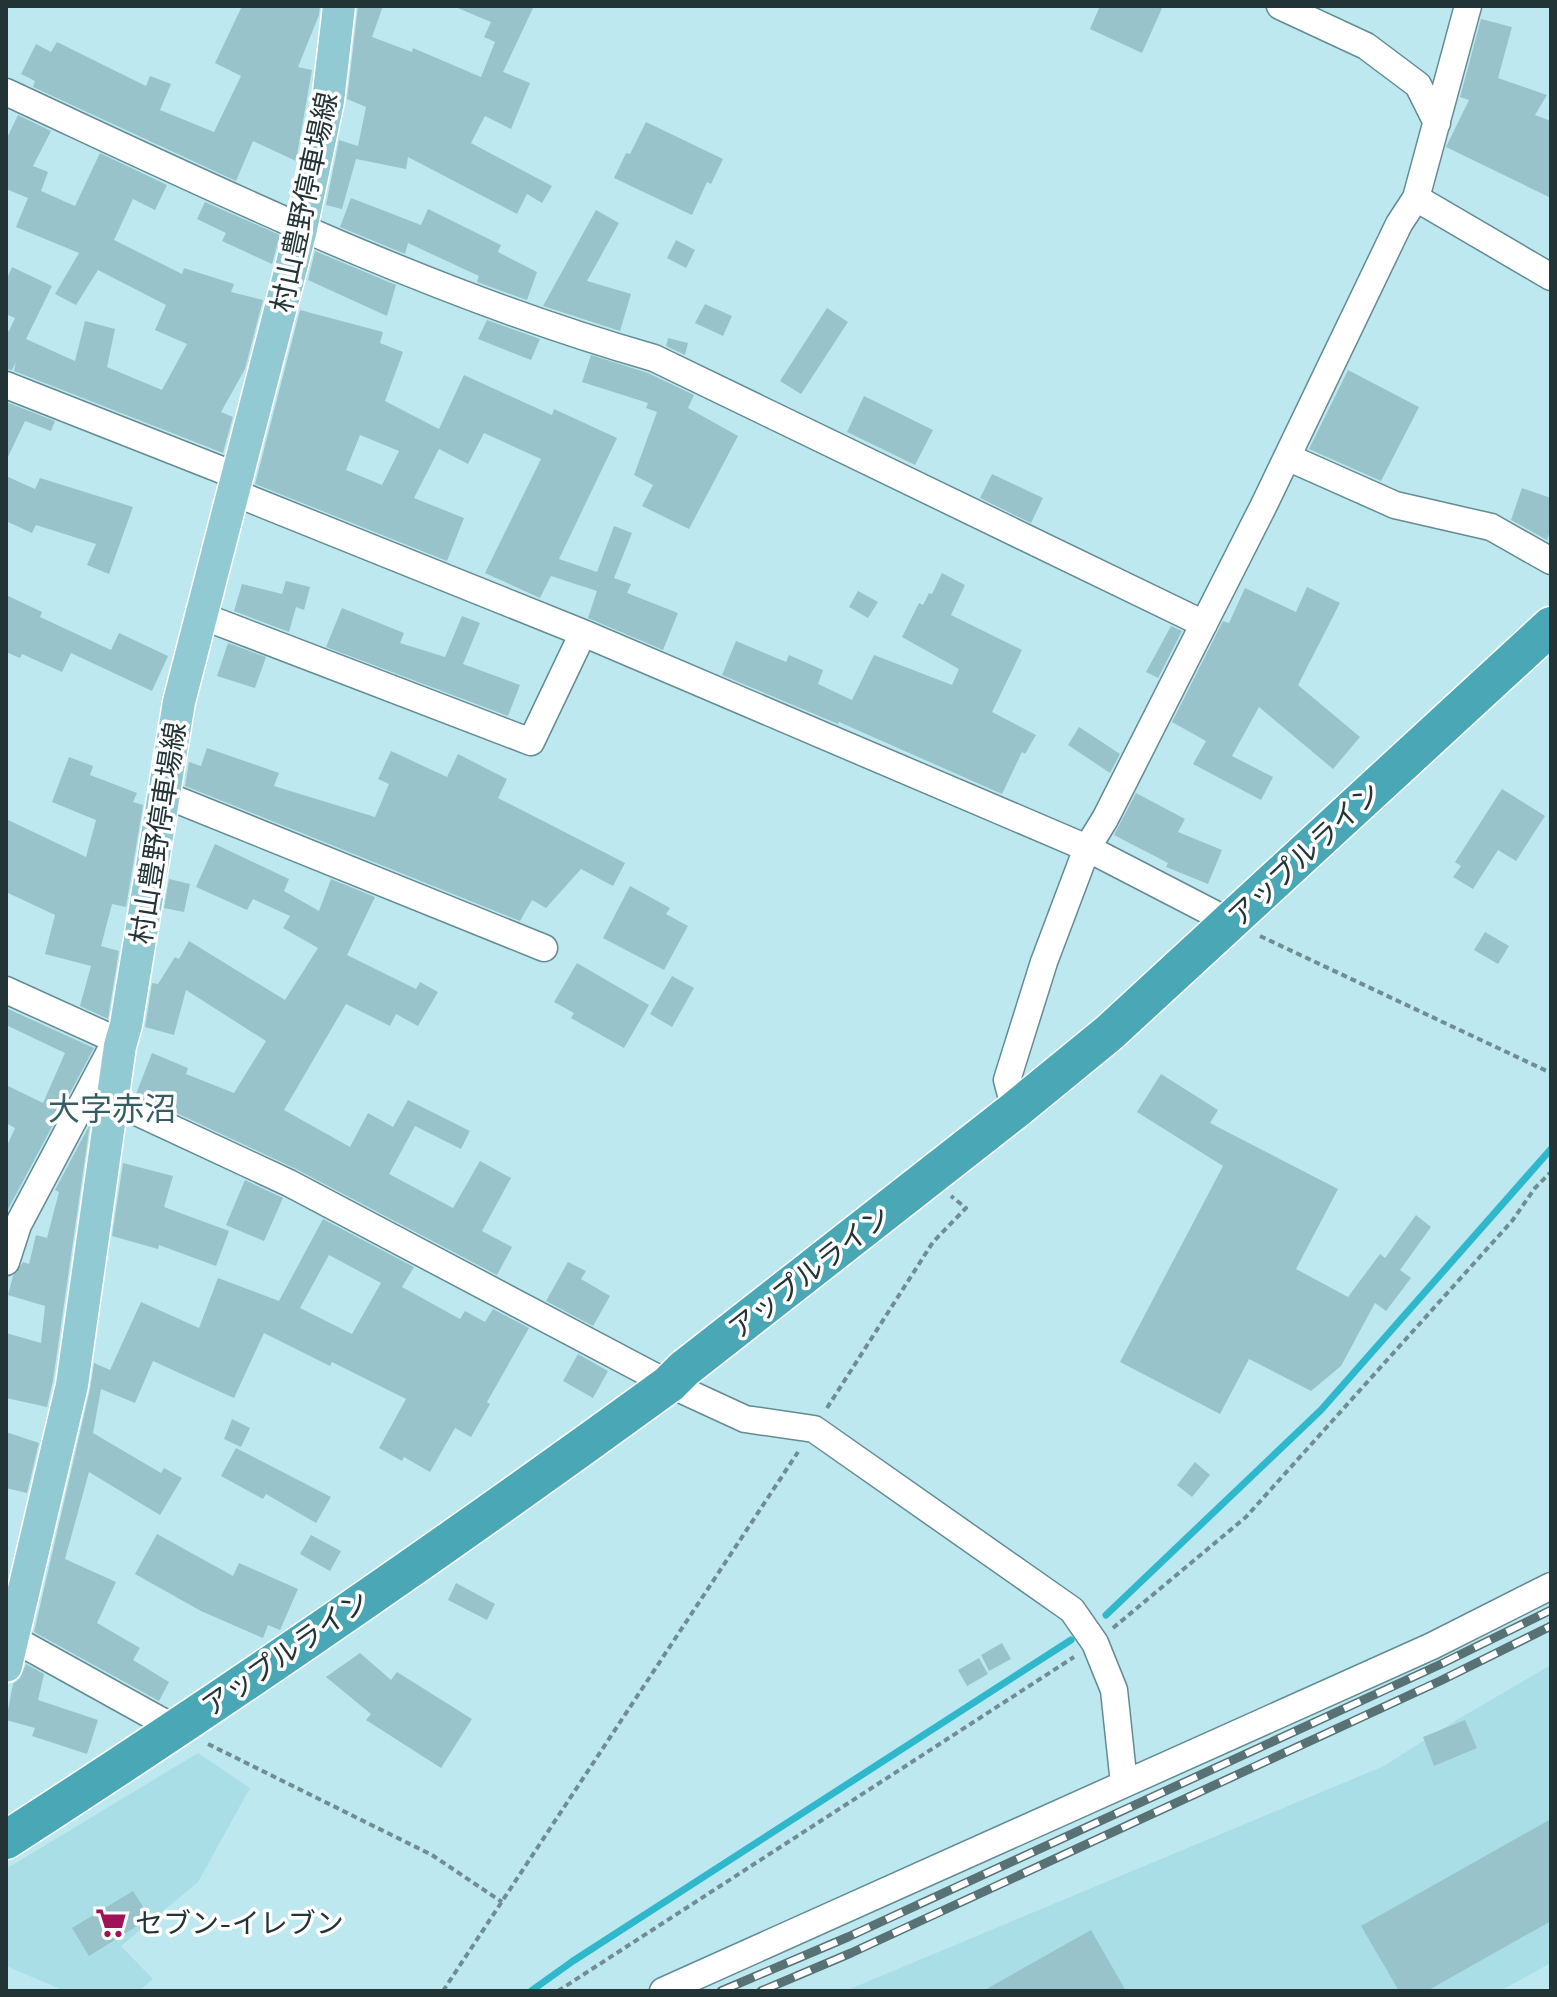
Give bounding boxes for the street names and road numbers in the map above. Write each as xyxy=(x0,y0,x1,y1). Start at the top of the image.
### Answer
street label: 村山豊野停車場線 xyxy=(263,89,345,315)
street label: 村山豊野停車場線 xyxy=(123,720,193,946)
street label: アップルライン xyxy=(1220,774,1388,934)
street label: アップルライン xyxy=(721,1197,897,1347)
street label: アップルライン xyxy=(194,1582,376,1724)

